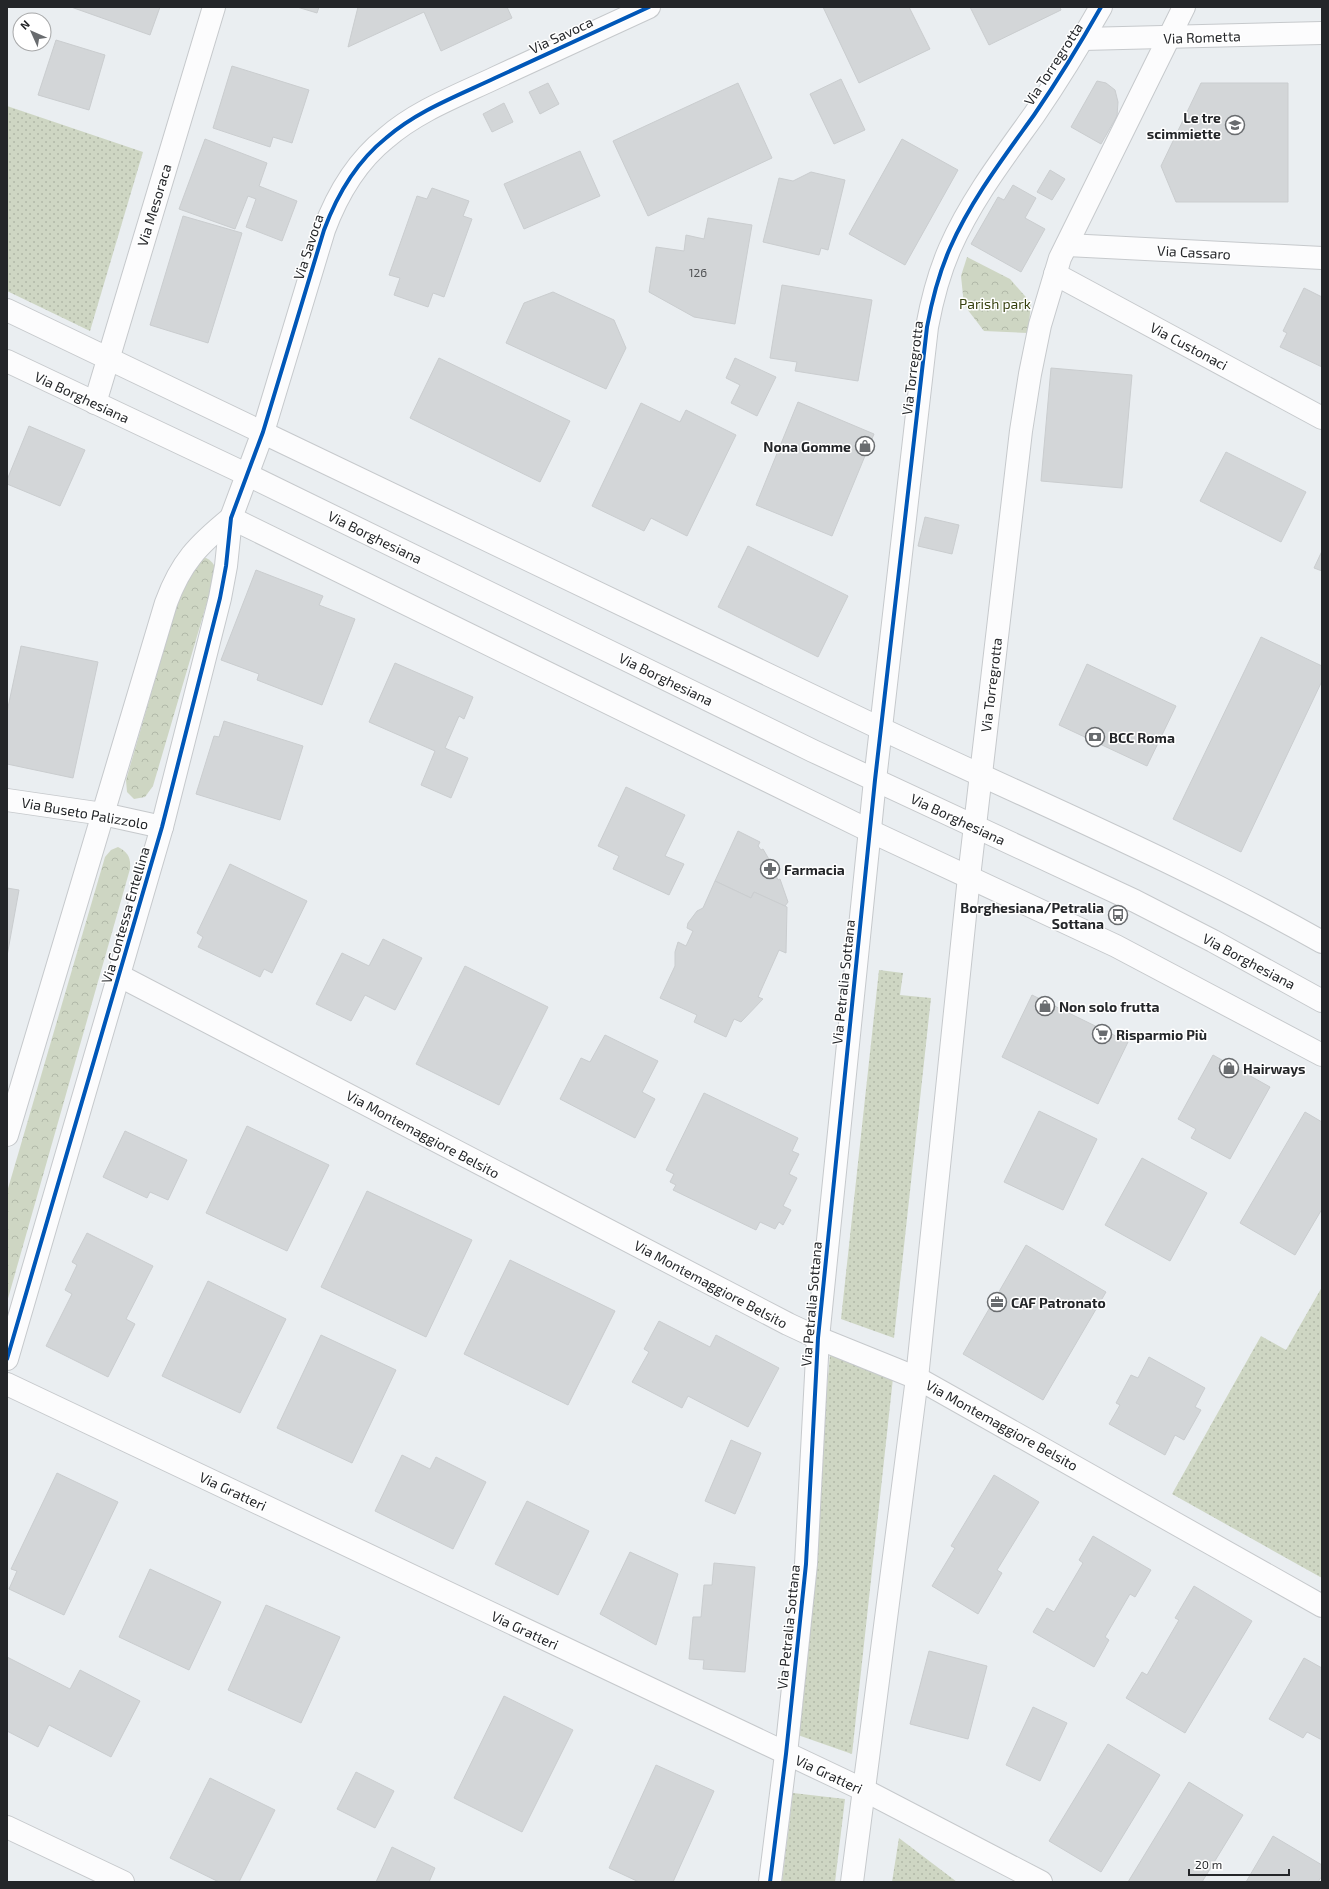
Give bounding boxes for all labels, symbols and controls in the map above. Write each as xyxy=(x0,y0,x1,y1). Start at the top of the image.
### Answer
north arrow xyxy=(12,12,52,52)
street label: Via Savoca xyxy=(527,13,595,57)
text: N xyxy=(17,17,32,32)
street label: Via Torregrotta xyxy=(1020,19,1086,109)
street label: Via Rometta xyxy=(1163,27,1241,47)
place label: Le tre scimmiette xyxy=(1147,109,1221,142)
school or university icon: Le tre scimmiette xyxy=(1224,114,1246,136)
street label: Via Mesoraca xyxy=(133,162,175,248)
street label: Via Savoca xyxy=(289,212,327,282)
street label: Via Cassaro xyxy=(1157,242,1231,262)
house number: 126 xyxy=(689,265,707,279)
park label: Parish park xyxy=(959,295,1031,312)
street label: Via Custonaci xyxy=(1147,318,1231,374)
street label: Via Torregrotta xyxy=(898,320,926,416)
street label: Via Borghesiana xyxy=(32,368,132,426)
shop icon: Nona Gomme xyxy=(854,435,876,457)
place label: Nona Gomme xyxy=(763,438,851,455)
street label: Via Borghesiana xyxy=(325,507,425,567)
street label: Via Torregrotta xyxy=(977,637,1005,733)
street label: Via Borghesiana xyxy=(616,649,716,709)
bank icon: BCC Roma xyxy=(1084,726,1106,748)
place label: BCC Roma xyxy=(1109,729,1175,746)
street label: Via Borghesiana xyxy=(908,790,1008,848)
street label: Via Buseto Palizzolo xyxy=(20,793,150,833)
street label: Via Contessa Entellina xyxy=(97,845,153,985)
pharmacy icon: Farmacia xyxy=(759,858,781,880)
place label: Farmacia xyxy=(784,861,845,878)
place label: Borghesiana/Petralia Sottana xyxy=(960,899,1104,932)
bus stop icon: Borghesiana/Petralia Sottana xyxy=(1107,904,1129,926)
street label: Via Petralia Sottana xyxy=(828,919,858,1045)
street label: Via Borghesiana xyxy=(1200,929,1298,993)
shop icon: Non solo frutta xyxy=(1034,995,1056,1017)
place label: Non solo frutta xyxy=(1059,998,1160,1015)
supermarket icon: Risparmio Più xyxy=(1091,1023,1113,1045)
place label: Risparmio Più xyxy=(1116,1026,1207,1043)
shop icon: Hairways xyxy=(1218,1057,1240,1079)
place label: Hairways xyxy=(1243,1060,1306,1077)
street label: Via Montemaggiore Belsito xyxy=(343,1086,503,1182)
street label: Via Montemaggiore Belsito xyxy=(631,1236,791,1332)
street label: Via Petralia Sottana xyxy=(797,1241,825,1367)
office icon: CAF Patronato xyxy=(986,1291,1008,1313)
place label: CAF Patronato xyxy=(1011,1294,1106,1311)
street label: Via Montemaggiore Belsito xyxy=(923,1376,1081,1474)
street label: Via Gratteri xyxy=(197,1468,269,1514)
street label: Via Petralia Sottana xyxy=(773,1564,803,1690)
street label: Via Gratteri xyxy=(489,1607,561,1653)
street label: Via Gratteri xyxy=(793,1751,865,1797)
scale bar xyxy=(1189,1851,1289,1877)
text: 20 m xyxy=(1195,1857,1222,1871)

